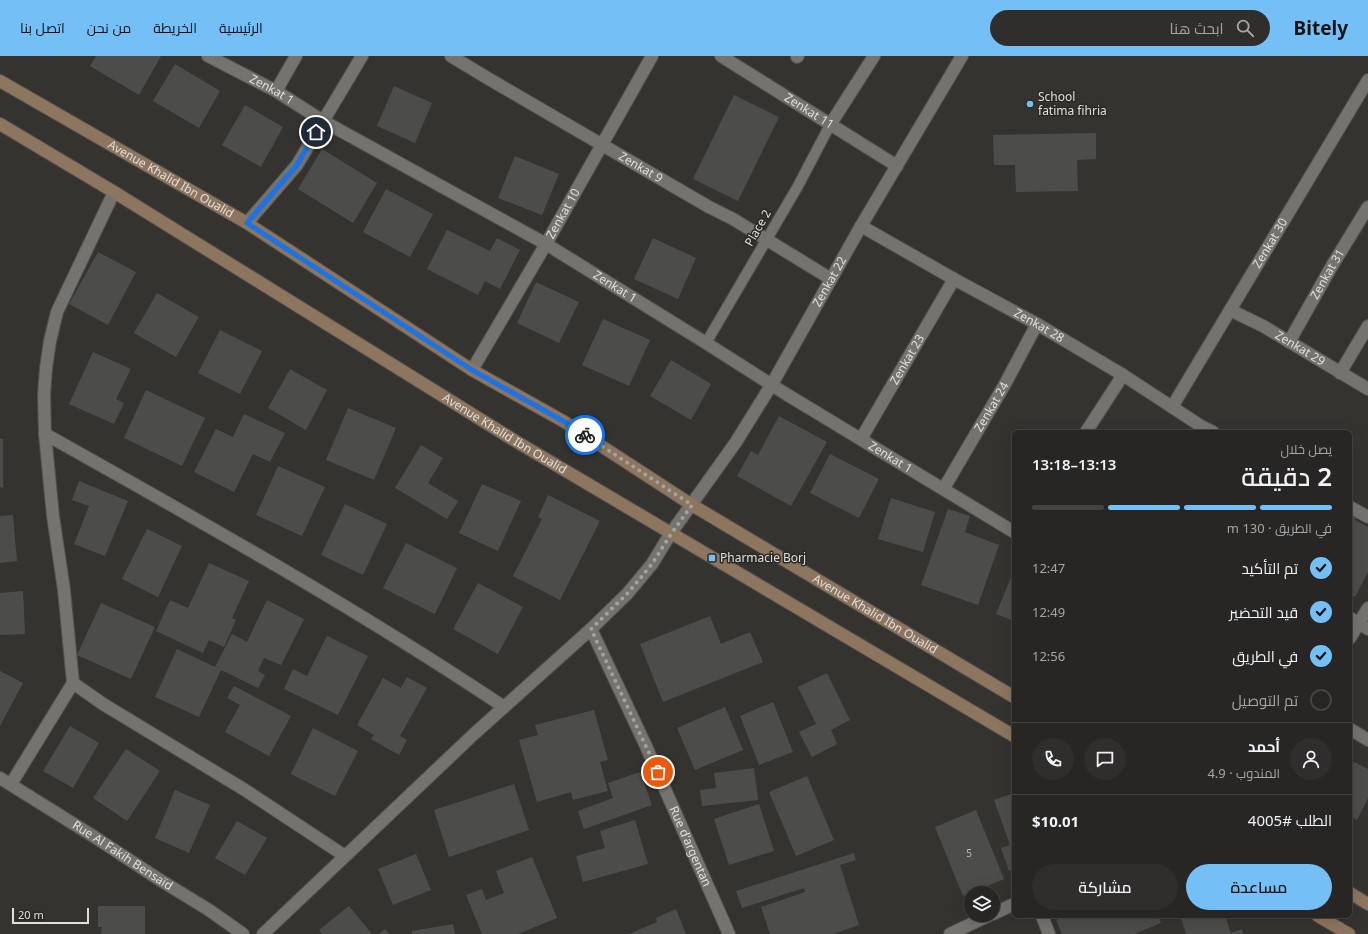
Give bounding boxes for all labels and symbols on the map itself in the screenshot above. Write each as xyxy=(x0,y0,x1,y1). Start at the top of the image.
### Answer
street label: Zenkat 1 xyxy=(247,70,298,108)
place label: School fatima fihria xyxy=(1038,88,1107,119)
street label: Zenkat 11 xyxy=(781,89,837,133)
marker: School fatima fihria xyxy=(1025,99,1035,109)
pin xyxy=(299,115,333,149)
street label: Avenue Khalid Ibn Oualid xyxy=(105,136,237,222)
street label: Zenkat 9 xyxy=(616,147,666,186)
street label: Zenkat 10 xyxy=(542,185,584,242)
street label: Place 2 xyxy=(740,206,775,249)
street label: Zenkat 30 xyxy=(1248,215,1291,271)
street label: Zenkat 31 xyxy=(1306,246,1348,302)
street label: Zenkat 22 xyxy=(808,253,850,310)
street label: Zenkat 1 xyxy=(590,266,640,306)
street label: Zenkat 28 xyxy=(1011,304,1068,346)
street label: Zenkat 29 xyxy=(1272,326,1329,369)
street label: Zenkat 23 xyxy=(886,331,928,387)
street label: Zenkat 24 xyxy=(970,378,1013,435)
street label: Avenue Khalid Ibn Oualid xyxy=(439,389,570,478)
courier xyxy=(565,415,605,455)
street label: Zenkat 1 xyxy=(866,437,916,477)
place label: Pharmacie Borj xyxy=(720,549,806,566)
marker: Pharmacie Borj xyxy=(707,553,717,563)
street label: Avenue Khalid Ibn Oualid xyxy=(810,570,941,658)
pin xyxy=(641,755,675,789)
street label: Rue d'argentan xyxy=(666,803,716,889)
street label: Rue Al Fakih Bensaïd xyxy=(69,816,176,894)
house number: 5 xyxy=(966,846,972,860)
scale bar xyxy=(12,906,89,925)

